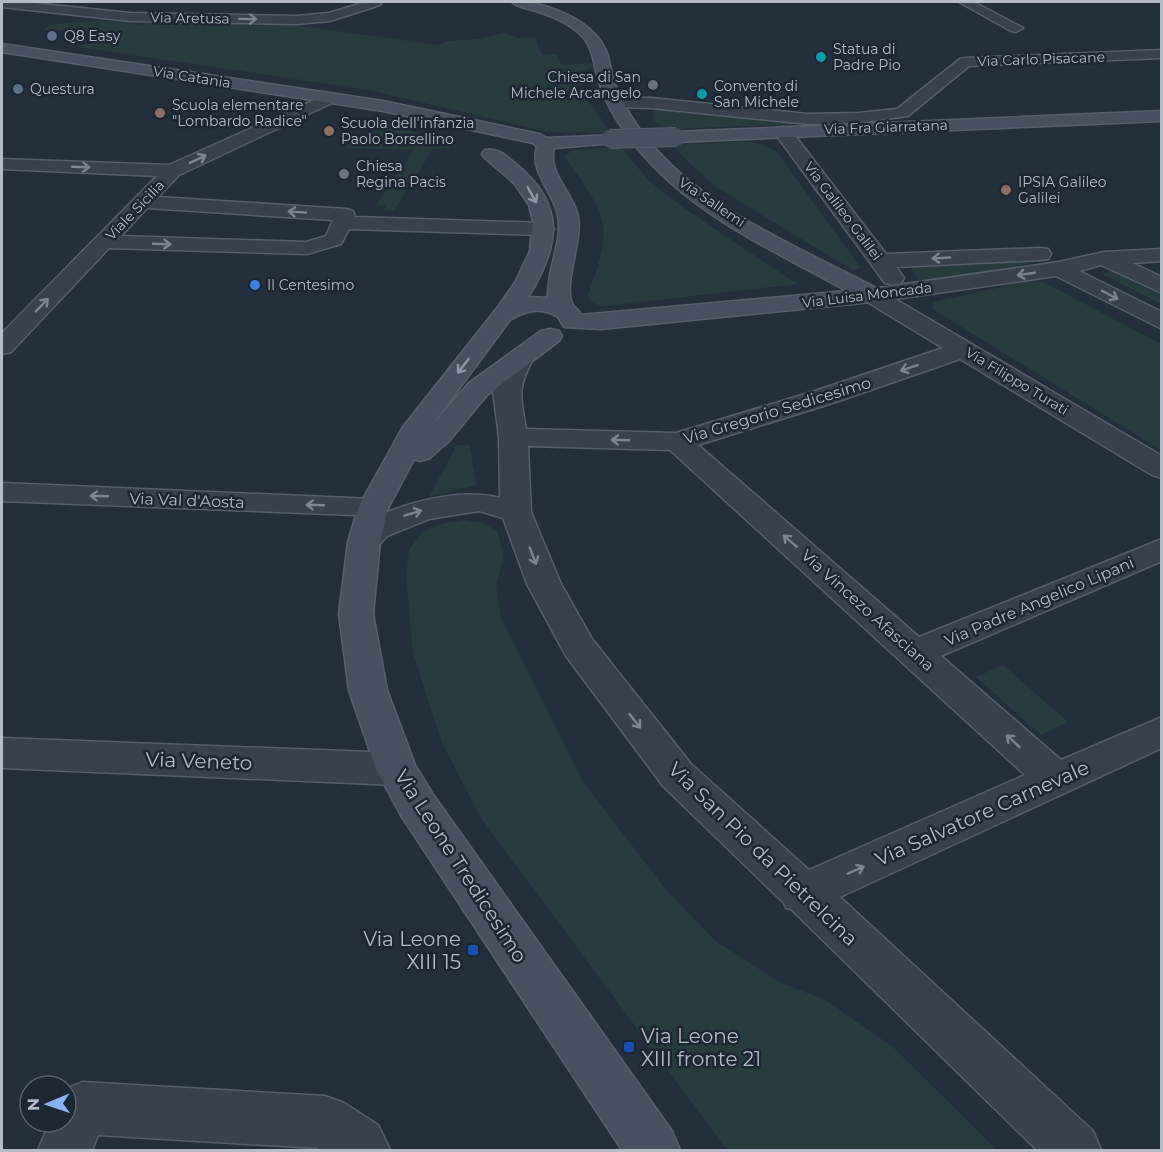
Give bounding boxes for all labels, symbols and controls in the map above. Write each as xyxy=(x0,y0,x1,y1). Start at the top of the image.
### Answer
street label: Via Aretusa xyxy=(150,8,230,28)
one-way arrow xyxy=(238,13,258,25)
place label: Q8 Easy xyxy=(64,27,121,45)
marker: Q8 Easy xyxy=(45,29,59,43)
place label: Statua di Padre Pio xyxy=(833,40,901,74)
street label: Via Carlo Pisacane xyxy=(977,48,1105,70)
marker: Statua di Padre Pio xyxy=(814,50,828,64)
street label: Via Catania xyxy=(152,62,232,92)
place label: Chiesa di San Michele Arcangelo xyxy=(511,68,641,102)
place label: Convento di San Michele xyxy=(714,77,799,111)
marker: Chiesa di San Michele Arcangelo xyxy=(646,78,660,92)
place label: Questura xyxy=(30,80,95,98)
marker: Questura xyxy=(11,82,25,96)
marker: Convento di San Michele xyxy=(695,87,709,101)
place label: Scuola elementare "Lombardo Radice" xyxy=(172,96,307,130)
marker: Scuola elementare "Lombardo Radice" xyxy=(153,106,167,120)
place label: Scuola dell'infanzia Paolo Borsellino xyxy=(341,114,474,148)
street label: Via Fra Giarratana xyxy=(824,116,948,138)
marker: Scuola dell'infanzia Paolo Borsellino xyxy=(322,124,336,138)
one-way arrow xyxy=(189,152,207,164)
place label: Chiesa Regina Pacis xyxy=(356,157,446,191)
street label: Via Galileo Galilei xyxy=(800,158,886,264)
one-way arrow xyxy=(70,162,90,173)
marker: Chiesa Regina Pacis xyxy=(337,167,351,181)
street label: Via Sallemi xyxy=(675,173,749,231)
place label: IPSIA Galileo Galilei xyxy=(1018,173,1107,207)
street label: Viale Sicilia xyxy=(102,176,168,244)
marker: IPSIA Galileo Galilei xyxy=(999,183,1013,197)
one-way arrow xyxy=(526,186,538,203)
one-way arrow xyxy=(287,206,307,217)
one-way arrow xyxy=(152,238,172,250)
one-way arrow xyxy=(932,252,951,263)
one-way arrow xyxy=(1017,268,1037,279)
place label: Il Centesimo xyxy=(267,276,355,294)
marker: Il Centesimo xyxy=(248,278,262,292)
street label: Via Luisa Moncada xyxy=(801,278,933,312)
one-way arrow xyxy=(1101,290,1119,302)
one-way arrow xyxy=(35,298,49,313)
street label: Via Filippo Turati xyxy=(962,343,1072,419)
one-way arrow xyxy=(456,358,469,374)
one-way arrow xyxy=(900,363,919,374)
street label: Via Gregorio Sedicesimo xyxy=(681,373,873,448)
one-way arrow xyxy=(610,435,630,446)
street label: Via Val d'Aosta xyxy=(129,489,245,512)
one-way arrow xyxy=(89,491,109,502)
one-way arrow xyxy=(305,500,325,511)
one-way arrow xyxy=(404,507,423,518)
one-way arrow xyxy=(783,534,798,548)
one-way arrow xyxy=(528,546,539,564)
street label: Via Vincezo Afasciana xyxy=(797,546,938,675)
street label: Via Padre Angelico Lipani xyxy=(942,553,1137,650)
one-way arrow xyxy=(629,712,641,728)
one-way arrow xyxy=(1006,734,1021,748)
street label: Via Veneto xyxy=(145,747,253,775)
street label: Via Salvatore Carnevale xyxy=(871,755,1093,871)
street label: Via San Pio da Pietrelcina xyxy=(663,757,863,951)
street label: Via Leone Tredicesimo xyxy=(390,765,532,967)
one-way arrow xyxy=(846,864,864,875)
place label: Via Leone XIII 15 xyxy=(363,927,461,974)
marker: Via Leone XIII 15 xyxy=(466,943,480,957)
place label: Via Leone XIII fronte 21 xyxy=(641,1024,761,1071)
marker: Via Leone XIII fronte 21 xyxy=(622,1040,636,1054)
north arrow xyxy=(18,1074,78,1134)
text: N xyxy=(24,1098,43,1111)

